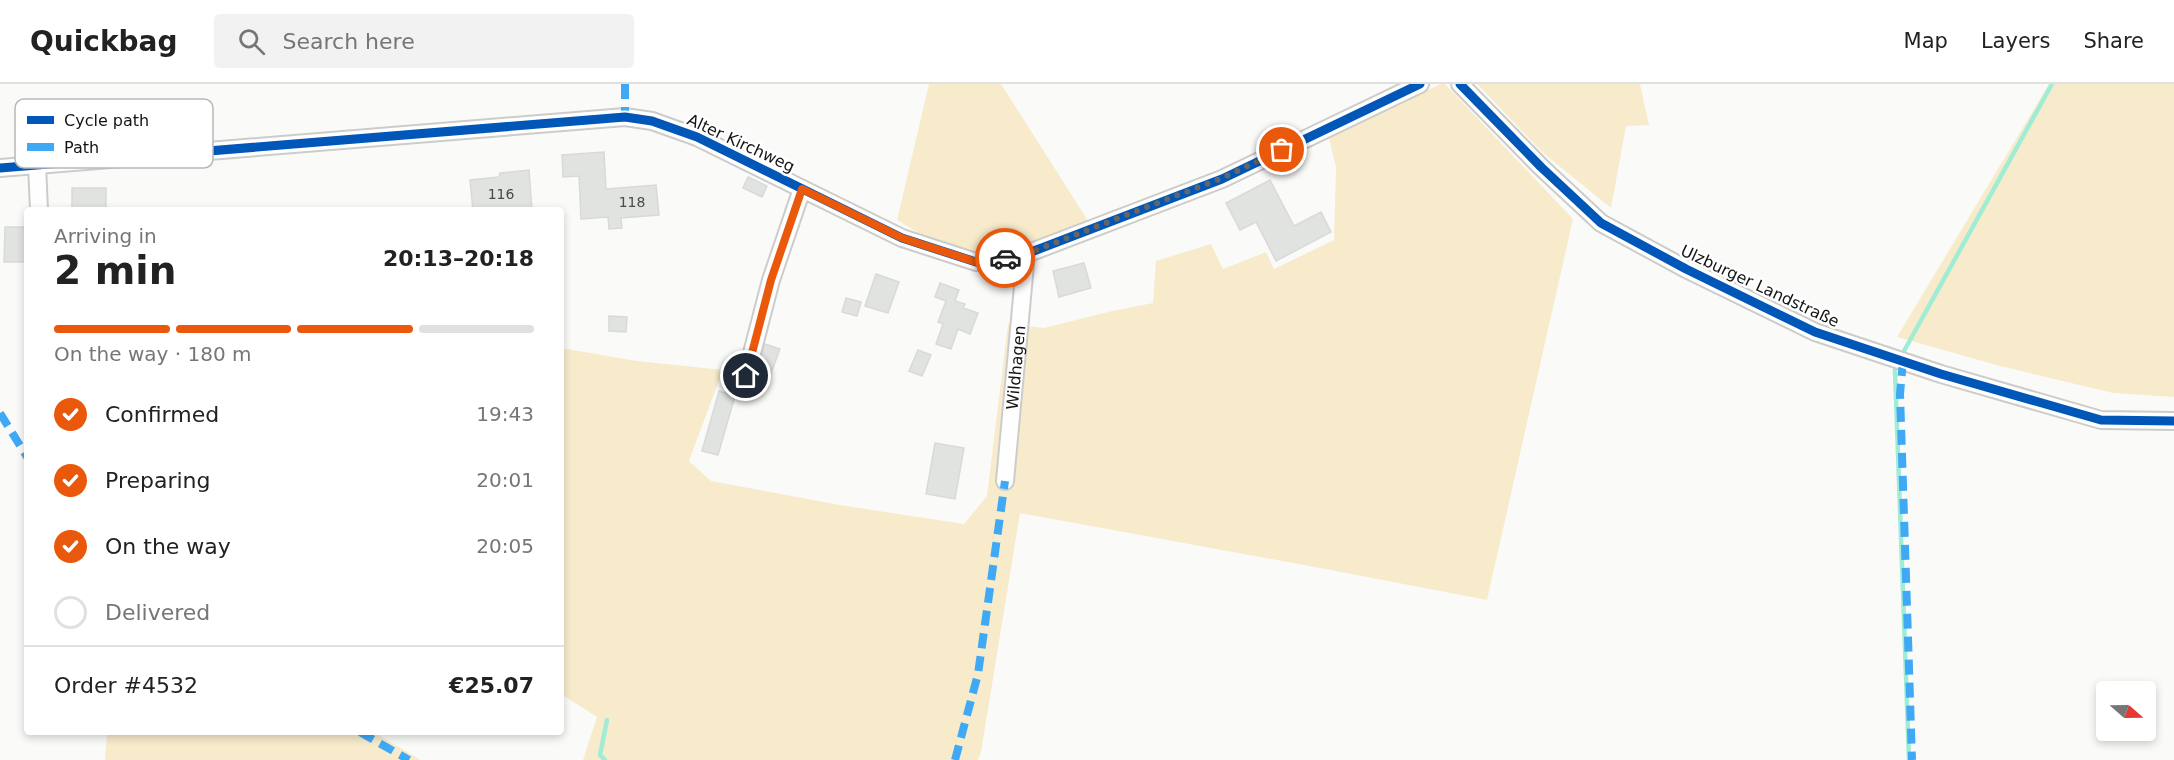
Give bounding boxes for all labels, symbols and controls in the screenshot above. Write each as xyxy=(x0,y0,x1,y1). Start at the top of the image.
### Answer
search box xyxy=(214,14,634,68)
text: Quickbag xyxy=(30,25,178,58)
icon: search xyxy=(235,25,268,58)
text: Search here xyxy=(283,29,415,54)
text: Map xyxy=(1904,29,1948,53)
text: Layers xyxy=(1981,29,2050,53)
text: Share xyxy=(2083,29,2144,53)
legend xyxy=(15,99,213,168)
street label: Alter Kirchweg xyxy=(684,110,798,176)
text: Cycle path xyxy=(64,111,149,130)
pin xyxy=(1256,124,1307,175)
icon: bag xyxy=(1265,133,1298,166)
text: Path xyxy=(64,138,99,157)
house number: 116 xyxy=(488,186,514,202)
house number: 118 xyxy=(619,194,645,210)
text: Arriving in xyxy=(54,224,157,248)
courier xyxy=(975,228,1035,288)
street label: Ulzburger Landstraße xyxy=(1678,241,1842,331)
icon: car xyxy=(989,242,1022,275)
text: 20:13–20:18 xyxy=(383,246,534,271)
text: 2 min xyxy=(54,248,176,293)
street label: Wildhagen xyxy=(1002,324,1029,410)
text: On the way · 180 m xyxy=(54,342,252,366)
pin xyxy=(720,350,771,401)
icon: home xyxy=(729,359,762,392)
icon: check xyxy=(54,398,87,431)
text: Confirmed xyxy=(105,402,219,427)
text: 19:43 xyxy=(476,402,534,426)
icon: check xyxy=(54,464,87,497)
text: Preparing xyxy=(105,468,211,493)
text: 20:01 xyxy=(476,468,534,492)
icon: check xyxy=(54,530,87,563)
text: On the way xyxy=(105,534,231,559)
text: 20:05 xyxy=(476,534,534,558)
text: Delivered xyxy=(105,600,210,625)
text: Order #4532 xyxy=(54,673,198,698)
text: €25.07 xyxy=(449,673,534,698)
north arrow xyxy=(2096,681,2156,741)
map controls xyxy=(2096,681,2156,741)

